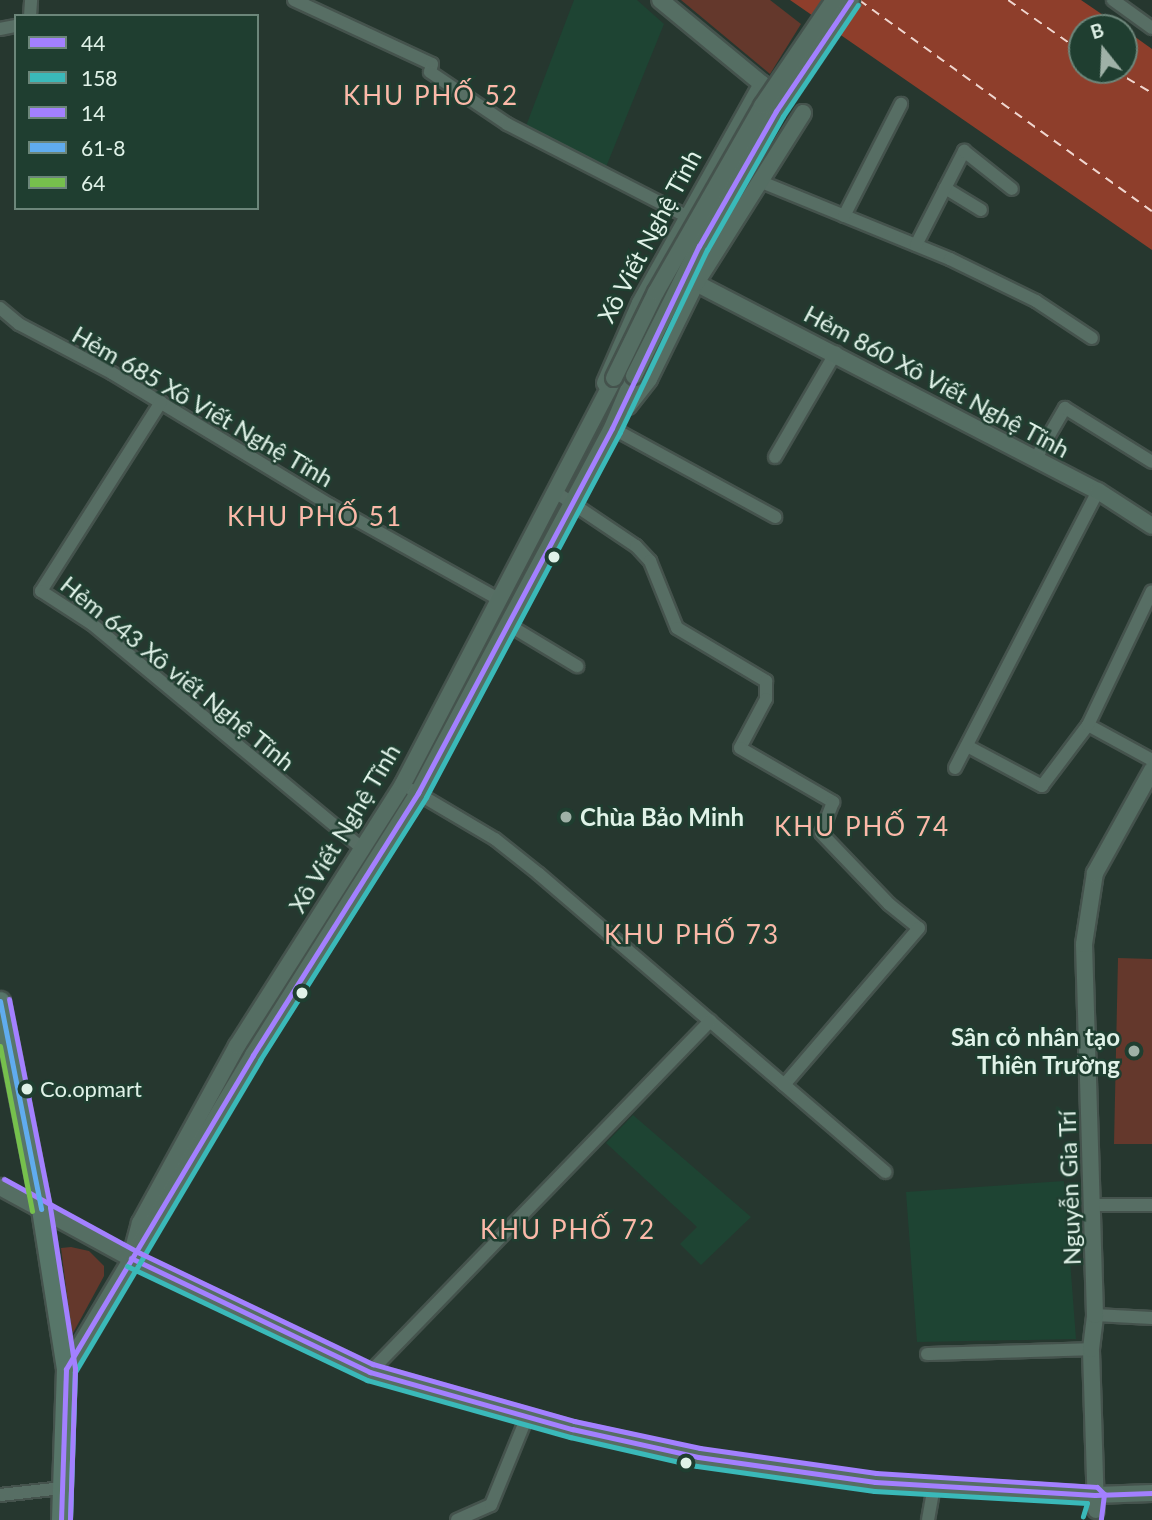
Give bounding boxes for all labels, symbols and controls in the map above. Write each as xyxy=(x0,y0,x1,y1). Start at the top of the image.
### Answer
legend xyxy=(14,14,259,210)
north arrow xyxy=(1068,14,1138,84)
text: B xyxy=(1087,18,1106,43)
text: 44 xyxy=(81,30,105,55)
text: 158 xyxy=(81,65,118,90)
district label: KHU PHỐ 52 xyxy=(344,80,518,112)
text: 14 xyxy=(81,100,105,125)
text: 61-8 xyxy=(81,135,125,160)
street label: Xô Viết Nghệ Tĩnh xyxy=(591,144,707,328)
text: 64 xyxy=(81,170,105,195)
street label: Hẻm 860 Xô Viết Nghệ Tĩnh xyxy=(799,298,1075,464)
street label: Hẻm 685 Xô Viết Nghệ Tĩnh xyxy=(67,319,339,493)
district label: KHU PHỐ 51 xyxy=(228,501,402,533)
unlabelled marker xyxy=(547,550,561,564)
street label: Hẻm 643 Xô viết Nghệ Tĩnh xyxy=(55,569,301,777)
street label: Xô Viết Nghệ Tĩnh xyxy=(282,738,406,918)
place label: Chùa Bảo Minh xyxy=(580,803,744,831)
marker: Chùa Bảo Minh xyxy=(558,809,574,825)
district label: KHU PHỐ 74 xyxy=(775,811,949,843)
district label: KHU PHỐ 73 xyxy=(605,919,779,951)
unlabelled marker xyxy=(295,986,309,1000)
place label: Sân cỏ nhân tạo Thiên Trường xyxy=(951,1023,1120,1079)
marker: Sân cỏ nhân tạo Thiên Trường xyxy=(1126,1043,1142,1059)
place label: Co.opmart xyxy=(40,1076,142,1102)
marker: Co.opmart xyxy=(20,1082,34,1096)
street label: Nguyễn Gia Trí xyxy=(1052,1110,1086,1266)
district label: KHU PHỐ 72 xyxy=(481,1214,655,1246)
unlabelled marker xyxy=(679,1456,693,1470)

